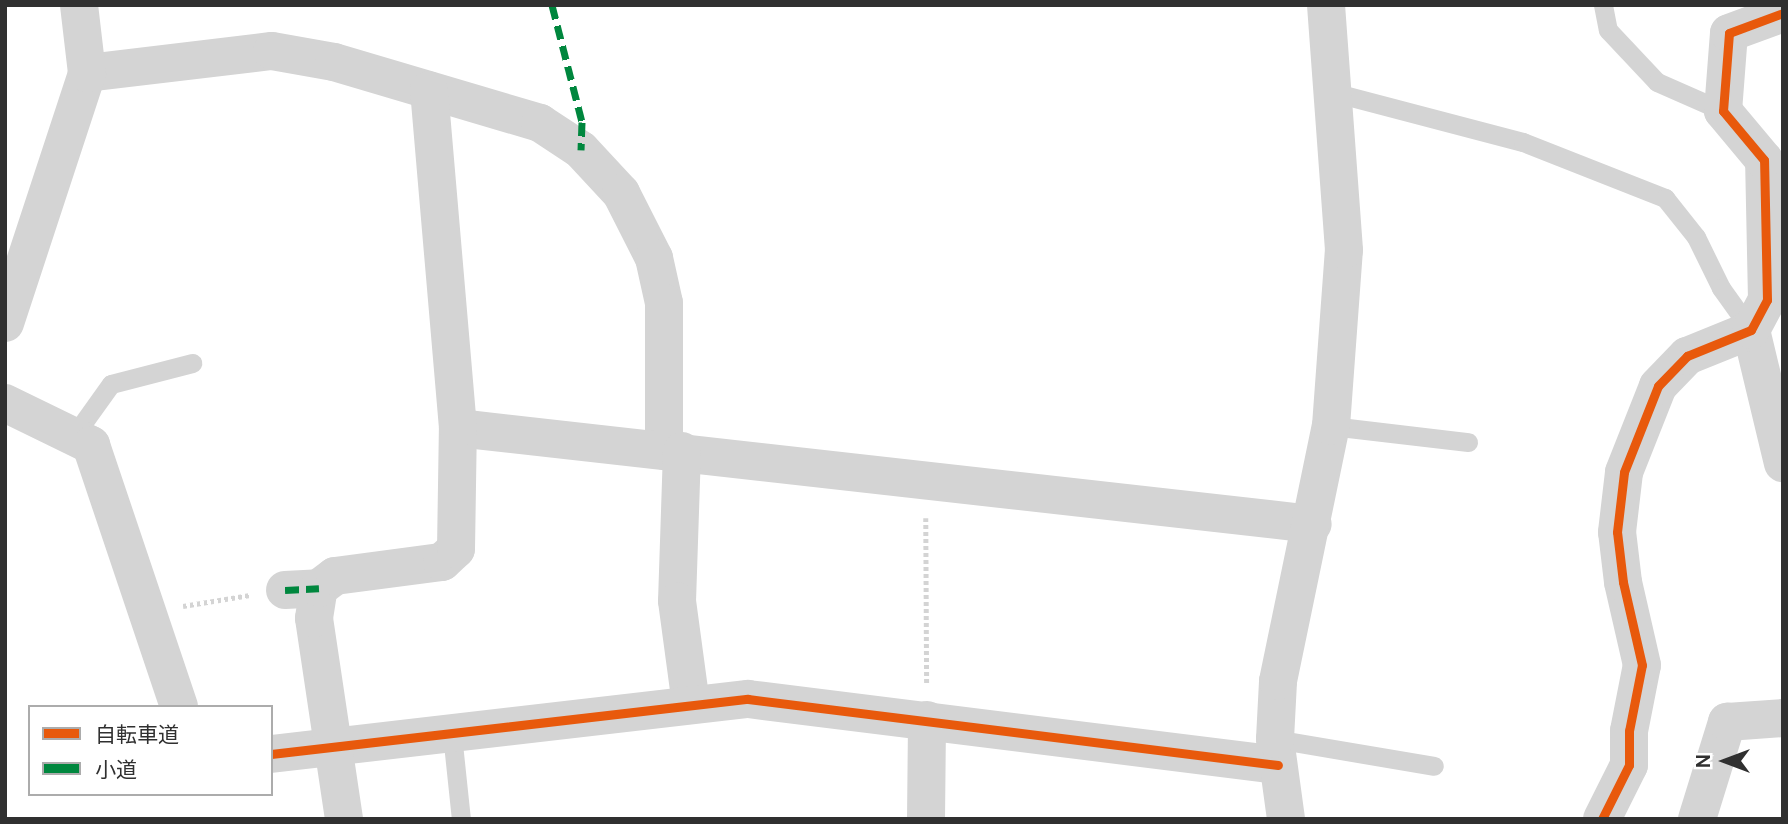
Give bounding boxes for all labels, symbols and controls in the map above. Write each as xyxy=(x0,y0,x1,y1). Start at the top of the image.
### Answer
legend xyxy=(28,705,273,796)
text: 自転車道 xyxy=(95,721,179,749)
north arrow xyxy=(1690,726,1760,796)
text: N xyxy=(1691,754,1716,768)
text: 小道 xyxy=(95,756,137,784)

